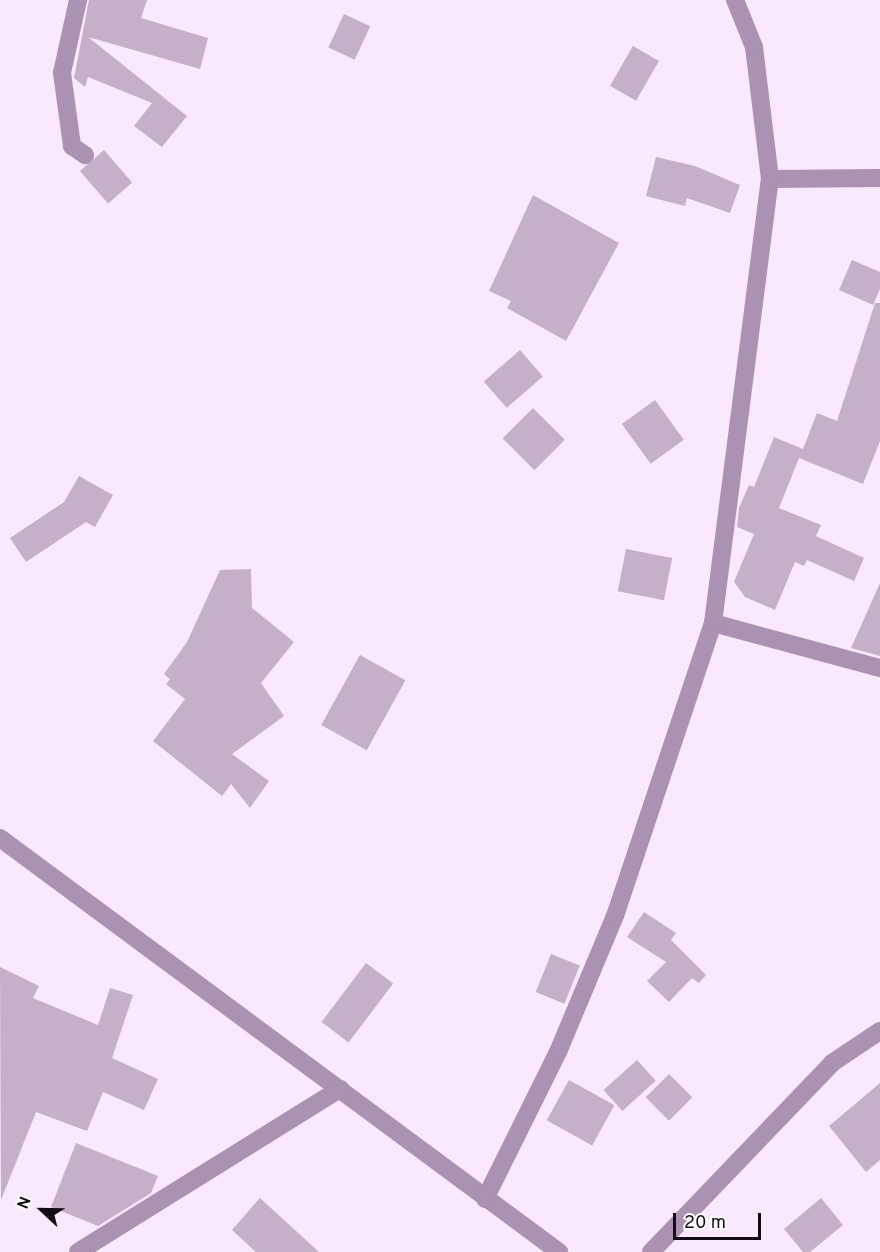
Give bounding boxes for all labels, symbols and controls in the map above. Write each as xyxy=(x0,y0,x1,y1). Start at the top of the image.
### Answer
north arrow xyxy=(12,1180,72,1240)
text: N xyxy=(14,1194,37,1212)
scale bar xyxy=(676,1201,764,1239)
text: 20 m xyxy=(684,1212,726,1235)

